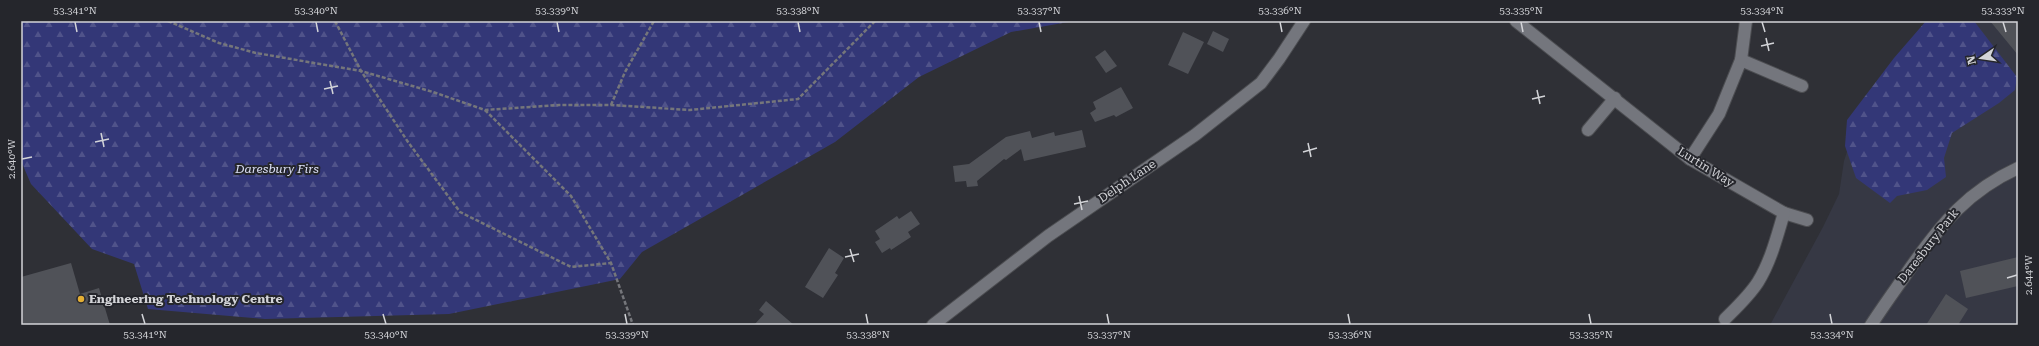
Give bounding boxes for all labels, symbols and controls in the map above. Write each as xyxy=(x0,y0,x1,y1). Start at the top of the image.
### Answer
text: 53.341°N xyxy=(53,5,97,16)
text: 53.340°N xyxy=(294,5,338,16)
text: 53.339°N xyxy=(535,5,579,16)
text: 53.338°N xyxy=(776,5,820,16)
text: 53.337°N xyxy=(1017,5,1061,16)
text: 53.336°N xyxy=(1258,5,1302,16)
text: 53.335°N xyxy=(1499,5,1543,16)
text: 53.334°N xyxy=(1740,5,1784,16)
text: 53.333°N xyxy=(1981,5,2025,16)
north arrow xyxy=(1961,38,2001,78)
text: N xyxy=(1964,54,1979,66)
text: 2.640°W xyxy=(6,138,17,179)
street label: Lurtin Way xyxy=(1675,144,1738,190)
street label: Delph Lane xyxy=(1096,156,1159,205)
park label: Daresbury Firs xyxy=(234,162,319,176)
street label: Daresbury Park xyxy=(1895,206,1961,286)
text: 2.644°W xyxy=(2023,254,2034,295)
place label: Engineering Technology Centre xyxy=(89,292,283,306)
marker: Engineering Technology Centre xyxy=(76,294,86,304)
text: 53.341°N xyxy=(123,329,167,340)
text: 53.340°N xyxy=(364,329,408,340)
text: 53.339°N xyxy=(605,329,649,340)
text: 53.338°N xyxy=(846,329,890,340)
text: 53.337°N xyxy=(1087,329,1131,340)
text: 53.336°N xyxy=(1328,329,1372,340)
text: 53.335°N xyxy=(1569,329,1613,340)
text: 53.334°N xyxy=(1810,329,1854,340)

